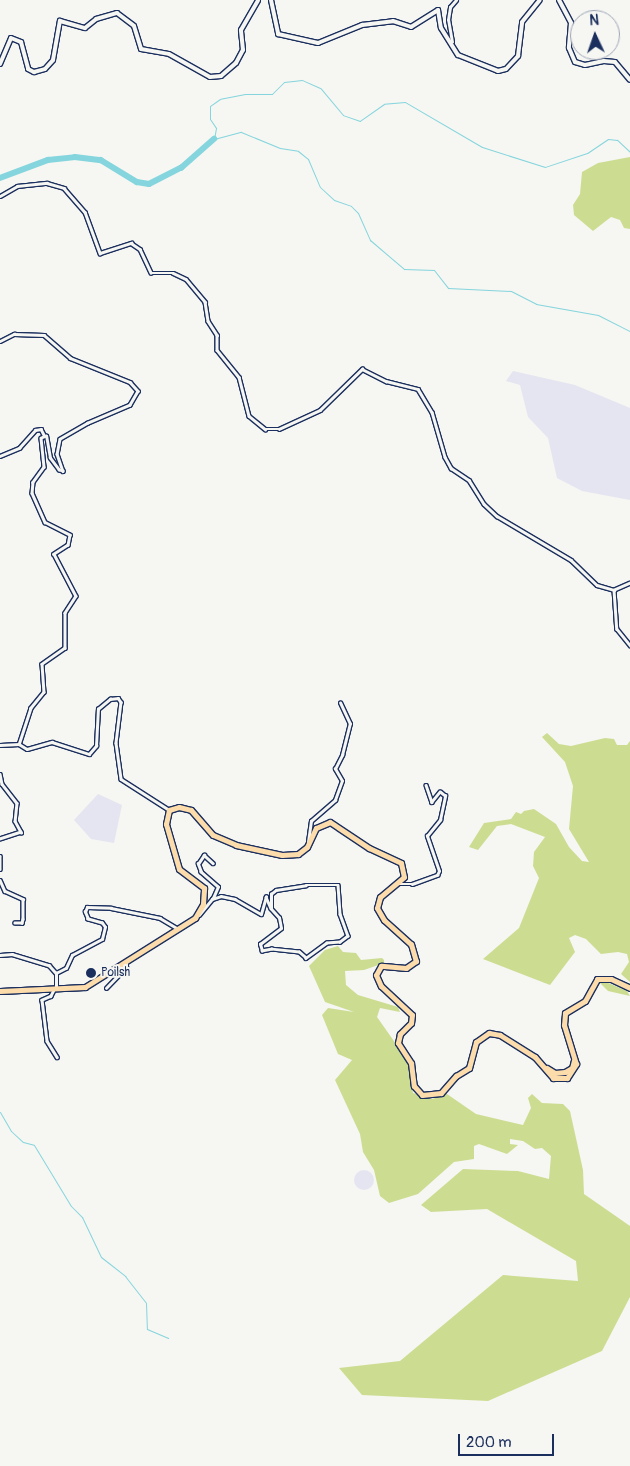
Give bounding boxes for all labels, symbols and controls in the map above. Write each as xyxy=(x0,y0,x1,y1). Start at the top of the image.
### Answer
north arrow xyxy=(570,10,620,60)
text: N xyxy=(589,12,599,29)
place label: Poilsh xyxy=(101,966,130,980)
marker: Poilsh xyxy=(85,967,97,979)
scale bar xyxy=(460,1424,556,1456)
text: 200 m xyxy=(466,1433,511,1452)

